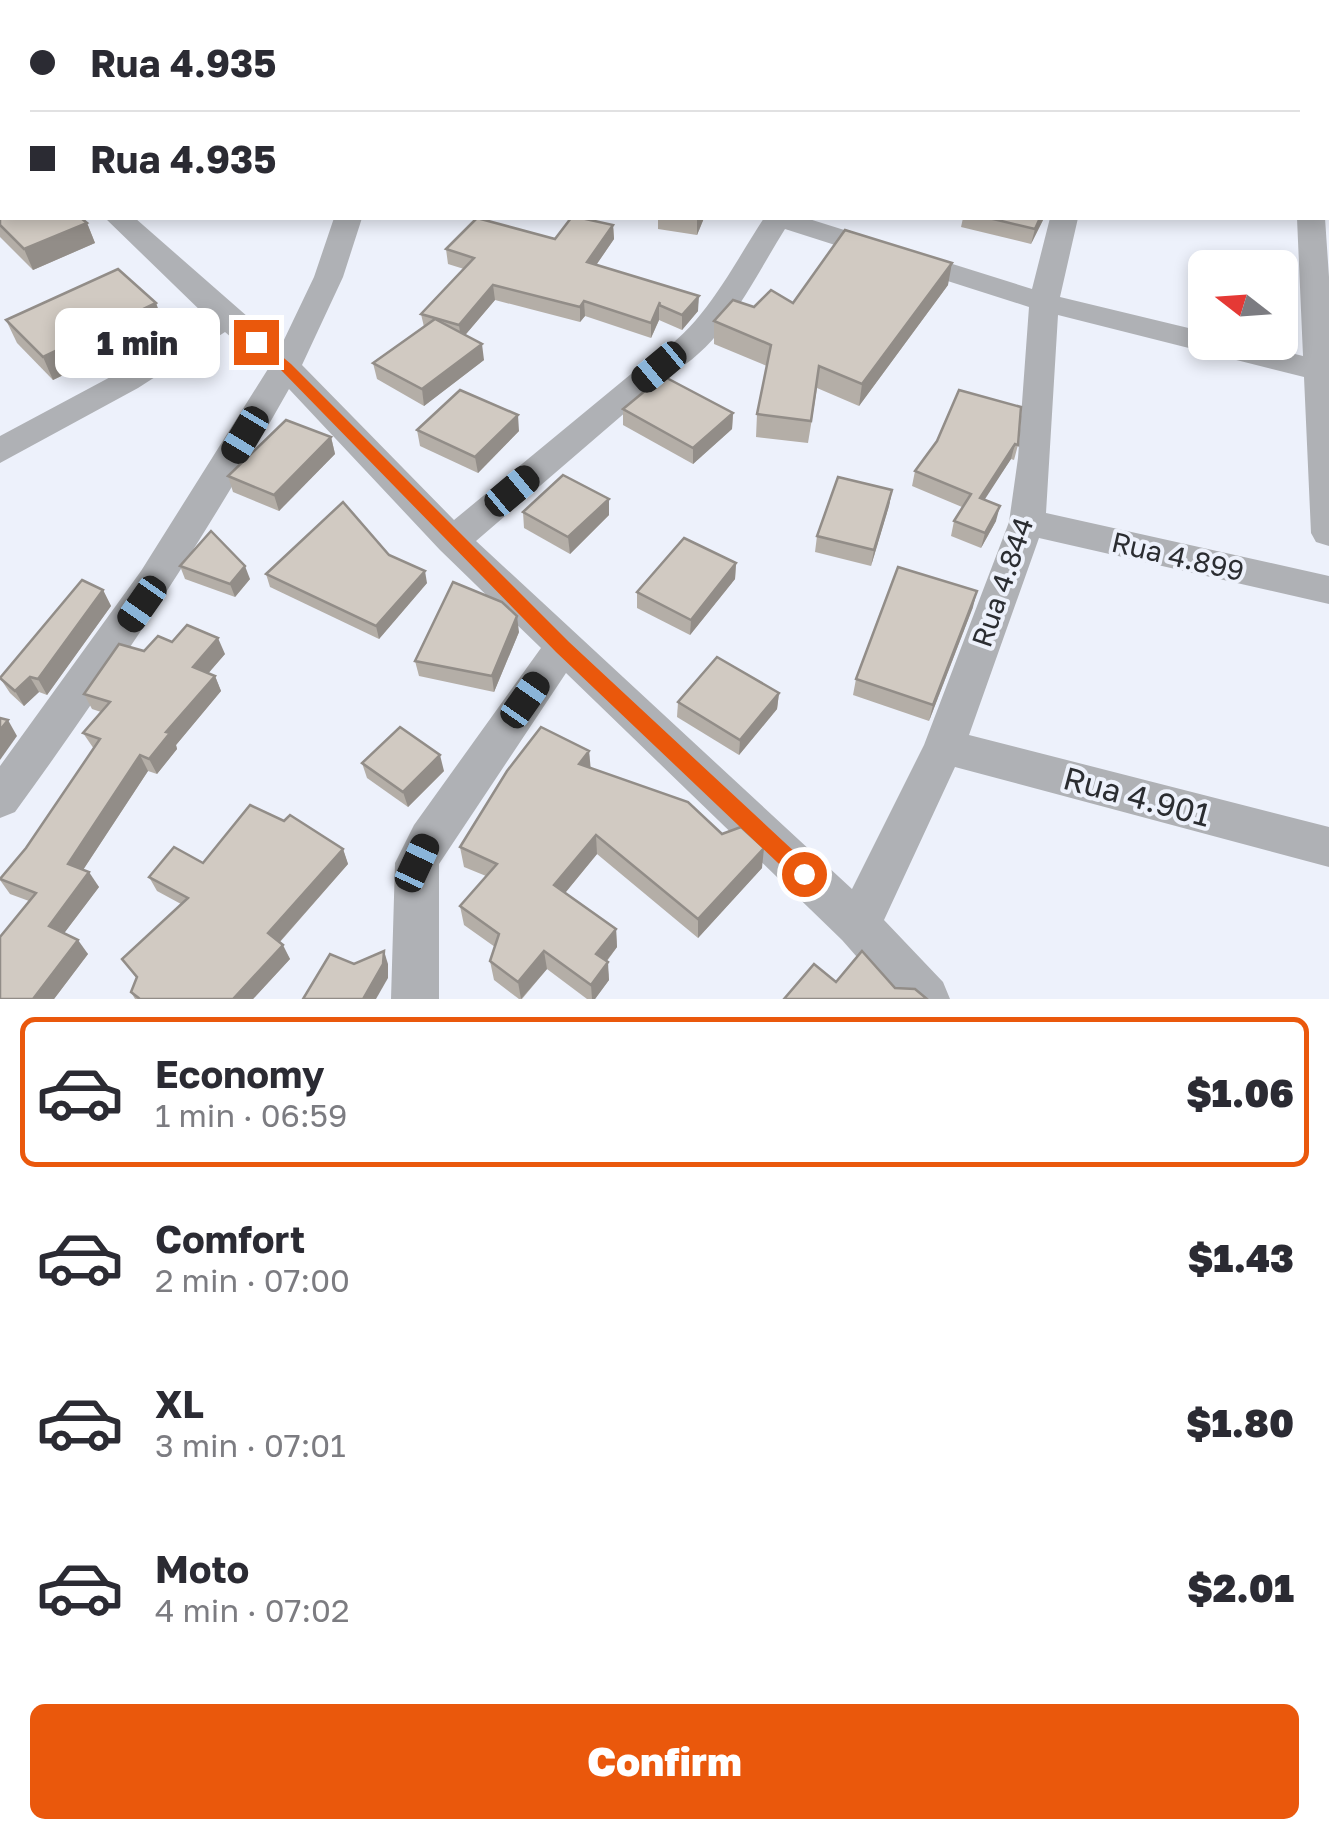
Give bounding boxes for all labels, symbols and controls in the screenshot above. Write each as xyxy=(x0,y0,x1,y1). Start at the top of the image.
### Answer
text: Rua 4.935 xyxy=(90,40,276,85)
text: Rua 4.935 xyxy=(90,136,276,181)
north arrow xyxy=(1188,250,1298,360)
map controls xyxy=(1188,250,1298,360)
callout: 1 min xyxy=(56,307,221,377)
route end xyxy=(234,320,279,365)
text: 1 min xyxy=(97,324,178,362)
car xyxy=(626,336,692,398)
car xyxy=(217,402,273,468)
car xyxy=(479,460,545,522)
street label: Rua 4.844 xyxy=(964,513,1040,651)
street label: Rua 4.899 xyxy=(1109,525,1247,587)
car xyxy=(113,571,171,637)
car xyxy=(496,667,554,733)
street label: Rua 4.901 xyxy=(1059,758,1215,834)
car xyxy=(391,829,443,897)
route start xyxy=(782,852,827,897)
icon: car xyxy=(35,1047,125,1137)
text: Economy xyxy=(155,1051,324,1096)
text: $1.06 xyxy=(1186,1070,1294,1115)
text: 1 min · 06:59 xyxy=(155,1096,347,1134)
icon: car xyxy=(35,1212,125,1302)
text: Comfort xyxy=(155,1216,305,1261)
text: $1.43 xyxy=(1188,1235,1294,1280)
text: 2 min · 07:00 xyxy=(155,1261,350,1299)
icon: car xyxy=(35,1377,125,1467)
text: XL xyxy=(155,1381,204,1426)
text: $1.80 xyxy=(1186,1400,1294,1445)
text: 3 min · 07:01 xyxy=(155,1426,346,1464)
icon: car xyxy=(35,1542,125,1632)
text: Moto xyxy=(155,1546,249,1591)
text: $2.01 xyxy=(1187,1565,1294,1610)
text: 4 min · 07:02 xyxy=(155,1591,350,1629)
button: Confirm xyxy=(30,1704,1299,1819)

